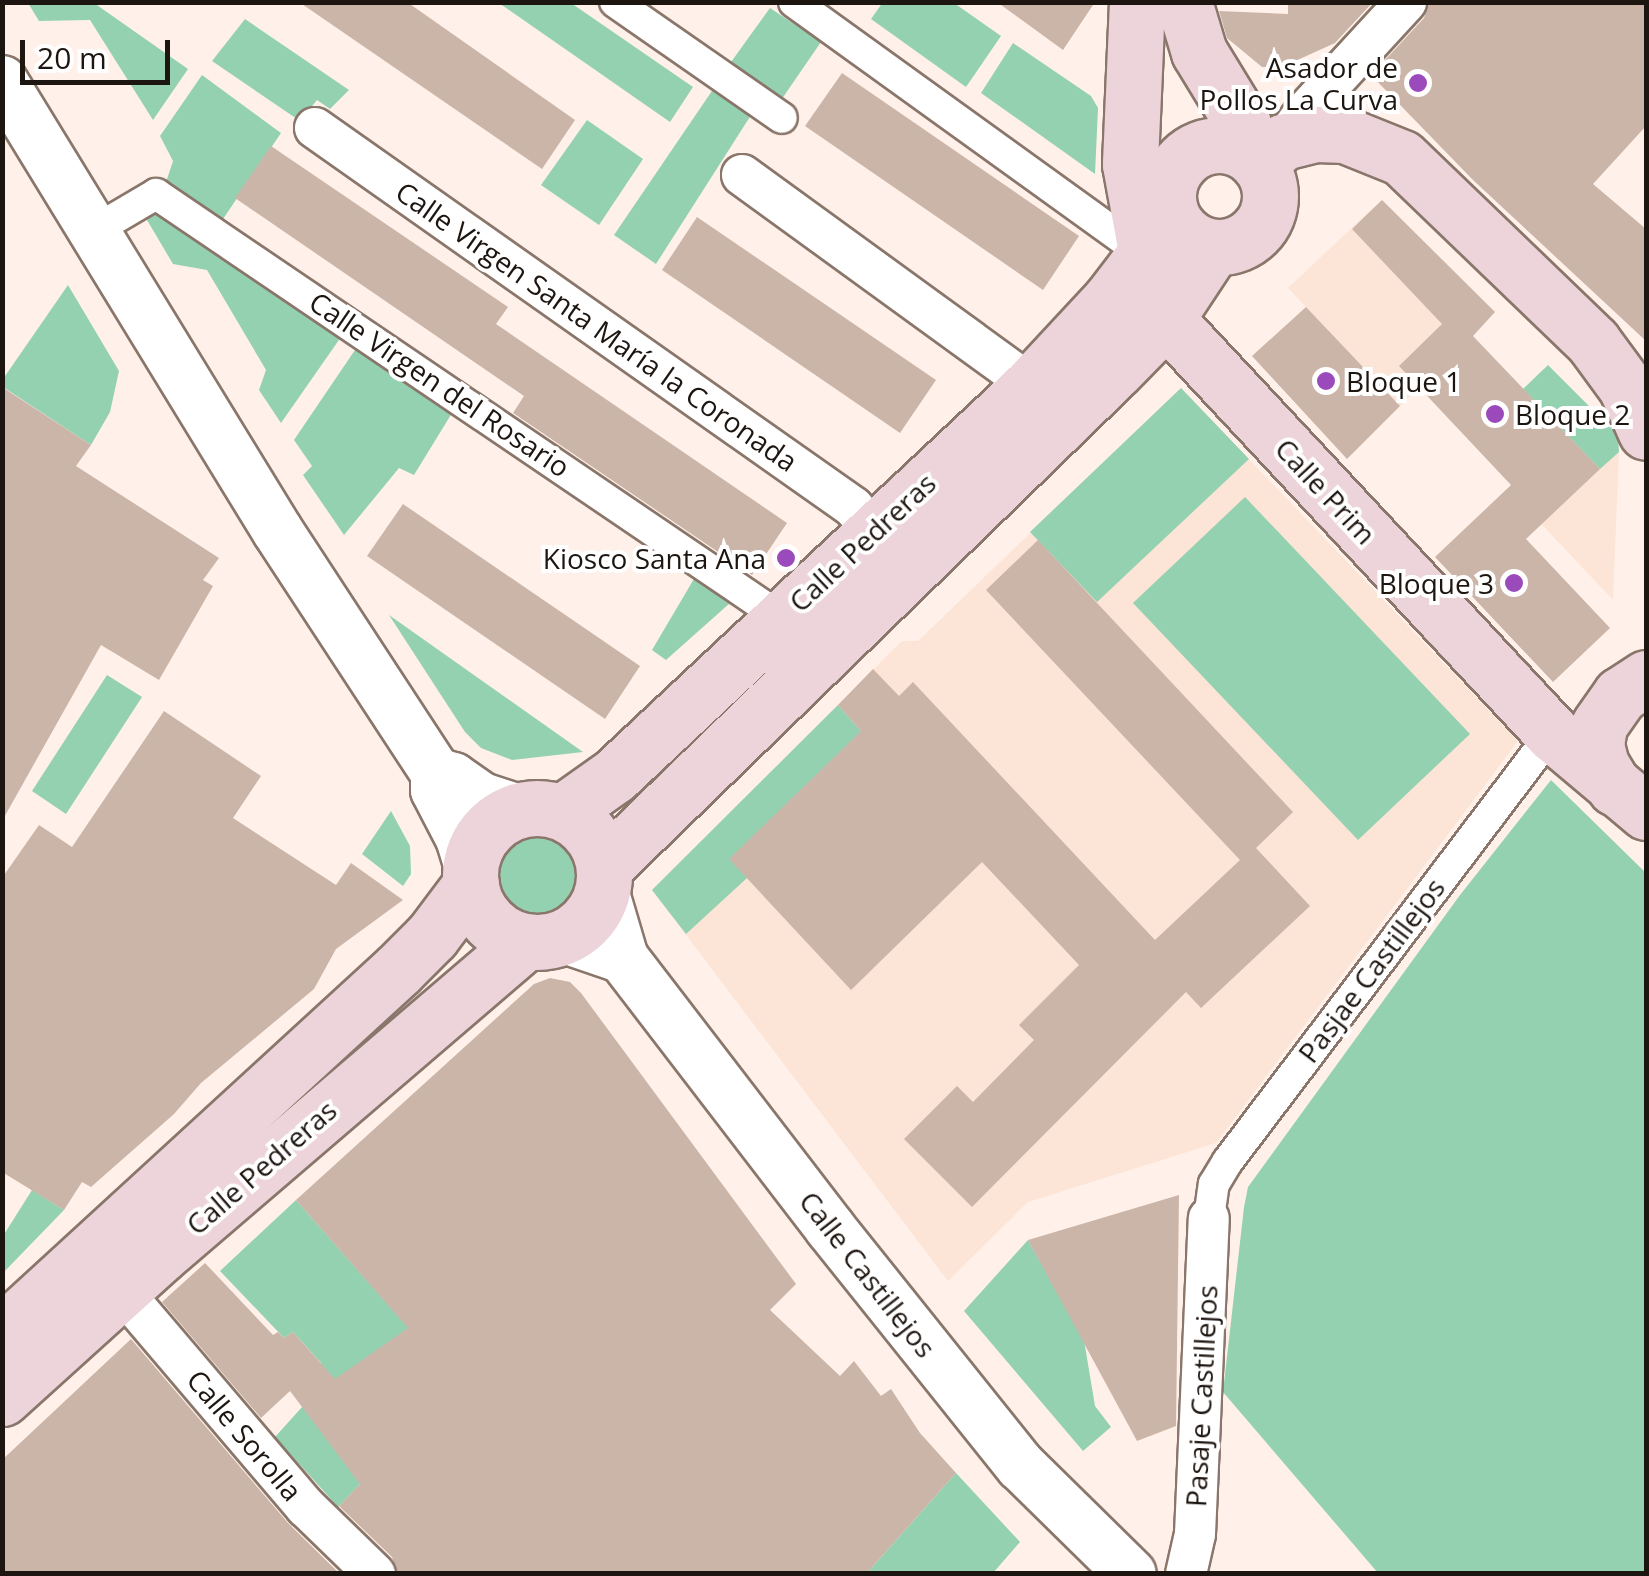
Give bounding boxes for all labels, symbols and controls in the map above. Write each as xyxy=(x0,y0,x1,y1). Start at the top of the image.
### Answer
scale bar xyxy=(25,20,175,82)
text: 20 m xyxy=(37,37,107,78)
place label: Asador de Pollos La Curva xyxy=(1199,50,1398,116)
marker: Asador de Pollos La Curva xyxy=(1407,72,1429,94)
street label: Calle Virgen Santa María la Coronada xyxy=(390,174,804,478)
street label: Calle Virgen del Rosario xyxy=(304,284,576,484)
place label: Bloque 1 xyxy=(1346,364,1461,398)
marker: Bloque 1 xyxy=(1315,370,1337,392)
place label: Bloque 2 xyxy=(1515,397,1630,431)
marker: Bloque 2 xyxy=(1484,403,1506,425)
street label: Calle Prim xyxy=(1269,431,1383,551)
street label: Calle Pedreras xyxy=(782,466,942,618)
place label: Kiosco Santa Ana xyxy=(543,541,766,575)
marker: Kiosco Santa Ana xyxy=(775,547,797,569)
place label: Bloque 3 xyxy=(1379,566,1494,600)
marker: Bloque 3 xyxy=(1503,572,1525,594)
street label: Pasjae Castillejos xyxy=(1291,871,1451,1069)
street label: Calle Pedreras xyxy=(179,1093,343,1241)
street label: Calle Castillejos xyxy=(793,1184,943,1364)
street label: Pasaje Castillejos xyxy=(1178,1284,1224,1508)
street label: Calle Sorolla xyxy=(181,1363,309,1507)

